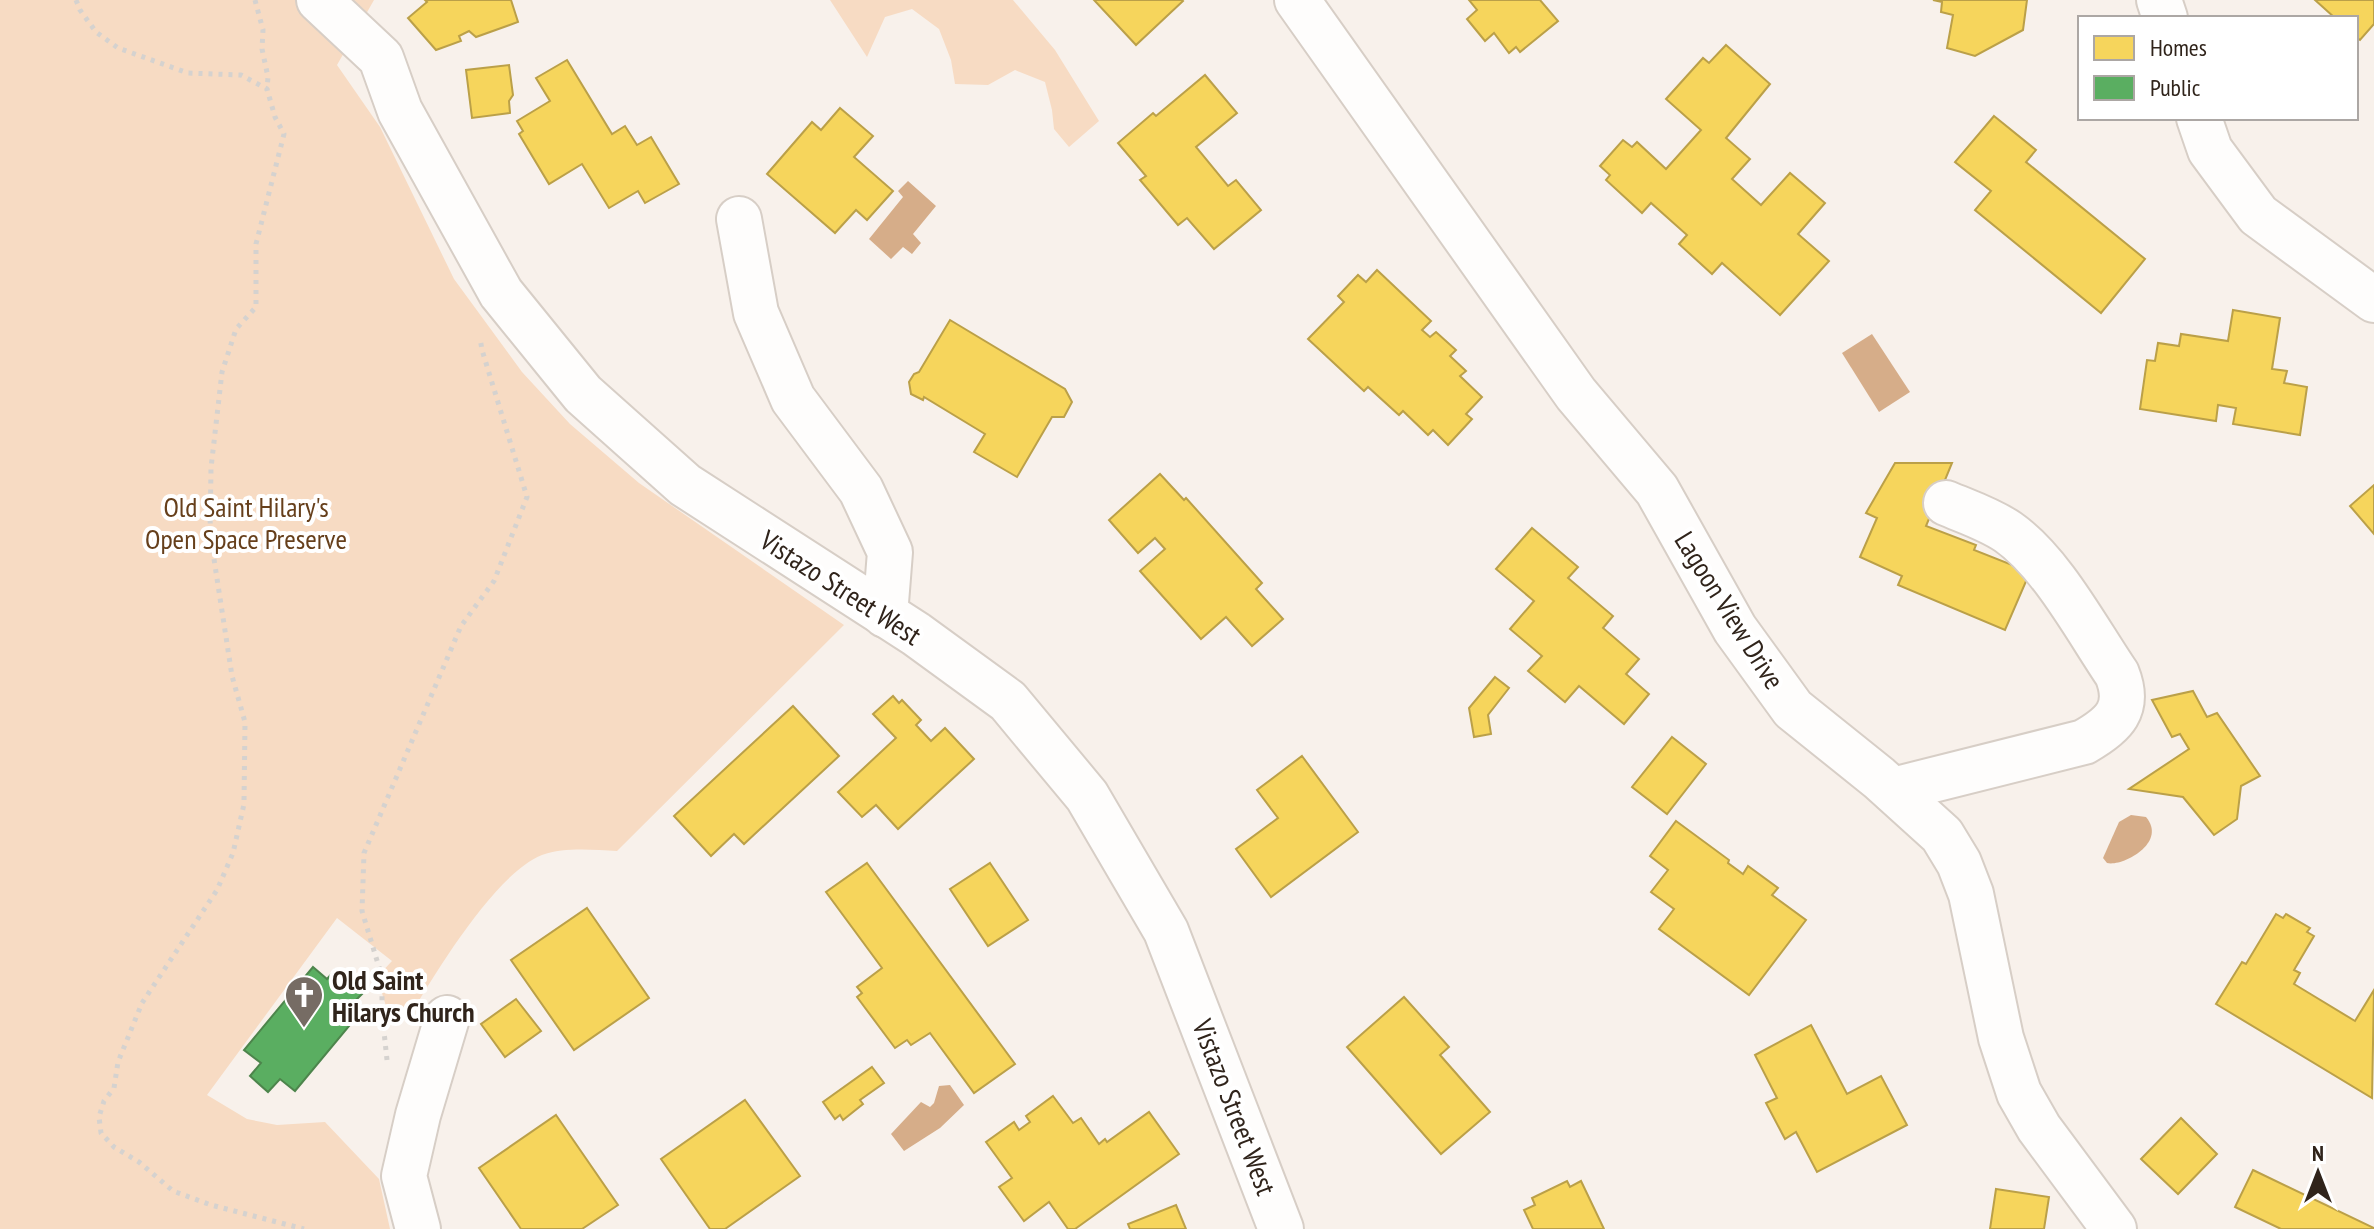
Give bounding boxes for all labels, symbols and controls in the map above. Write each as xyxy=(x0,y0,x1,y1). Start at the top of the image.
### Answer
legend xyxy=(2078,16,2358,120)
text: Homes xyxy=(2150,32,2207,63)
text: Public xyxy=(2150,72,2201,103)
park label: Old Saint Hilary's Open Space Preserve xyxy=(145,488,347,557)
street label: Vistazo Street West xyxy=(752,521,929,653)
street label: Lagoon View Drive xyxy=(1667,524,1793,696)
place label: Old Saint Hilarys Church xyxy=(332,961,475,1030)
church icon: Old Saint Hilarys Church xyxy=(283,974,325,1029)
street label: Vistazo Street West xyxy=(1184,1013,1286,1200)
north arrow xyxy=(2278,1133,2358,1213)
text: N xyxy=(2312,1139,2324,1167)

